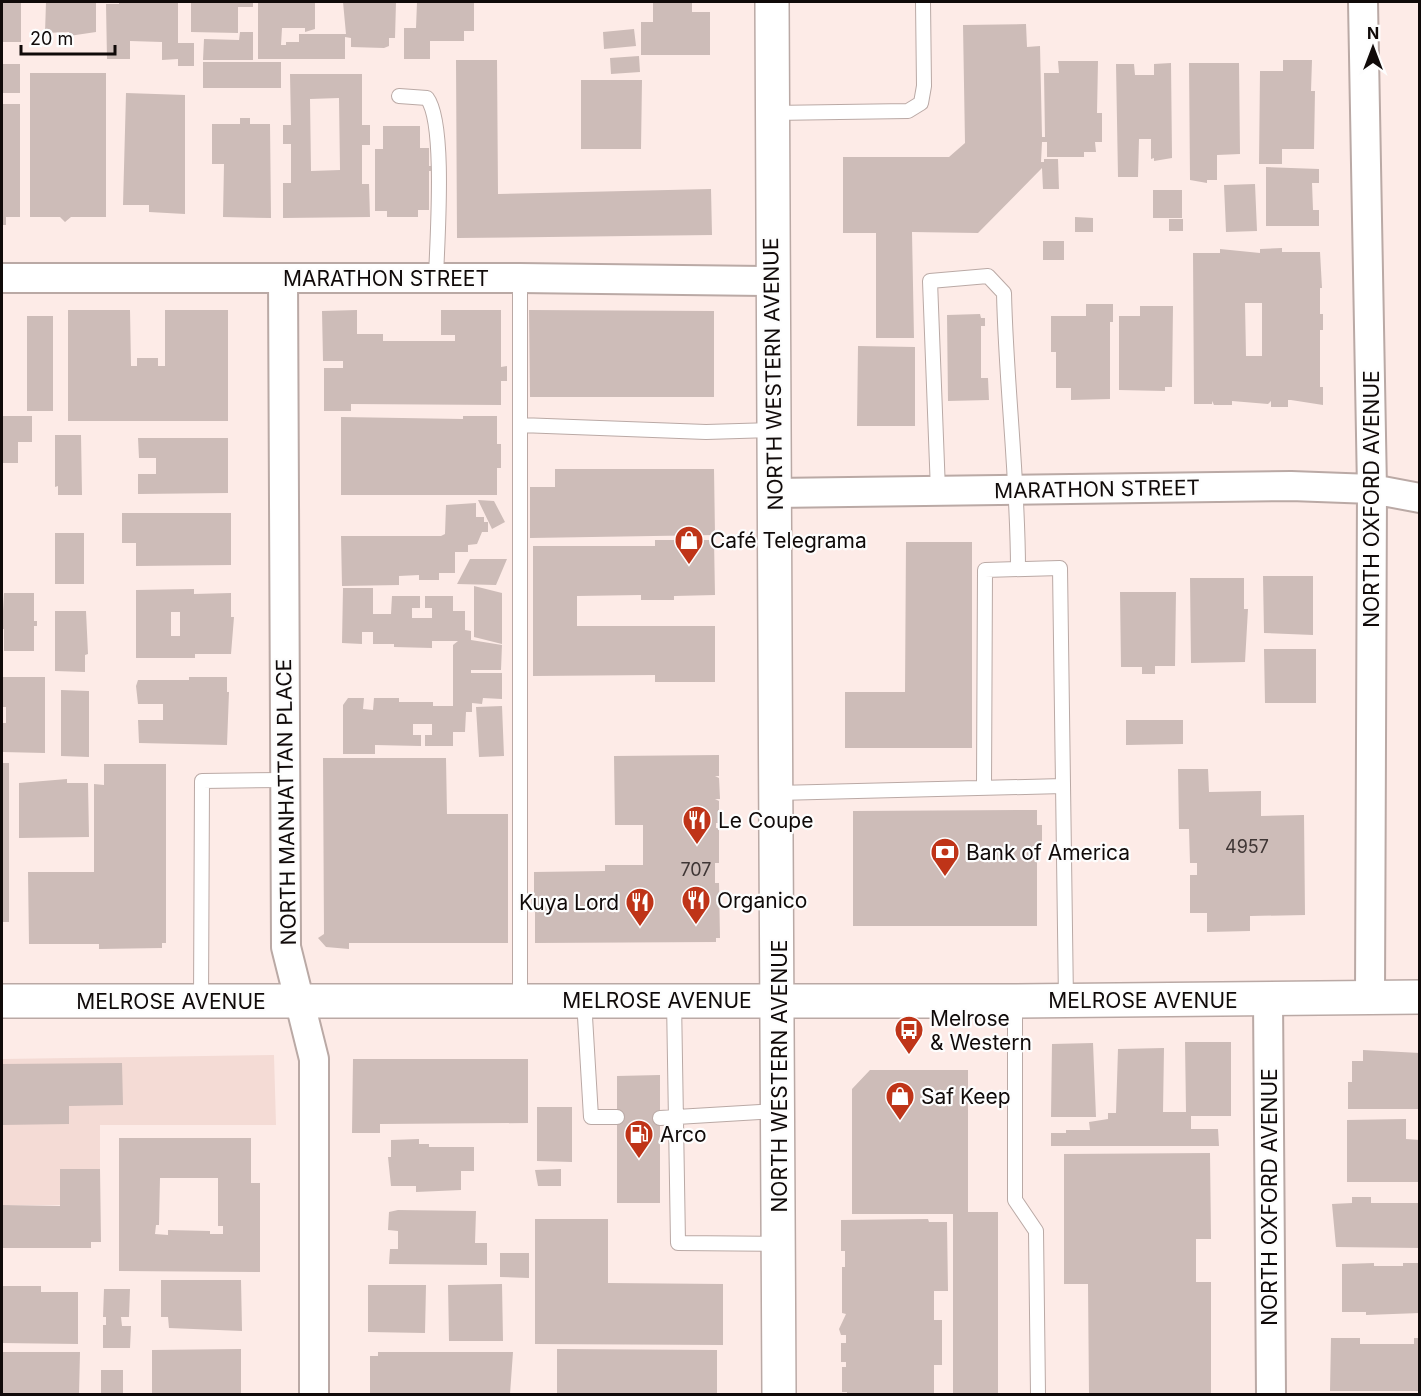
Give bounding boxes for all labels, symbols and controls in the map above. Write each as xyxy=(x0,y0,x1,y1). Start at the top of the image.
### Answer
scale bar xyxy=(21,18,116,56)
north arrow xyxy=(1343,18,1403,78)
text: N xyxy=(1367,23,1379,43)
text: 20 m xyxy=(30,28,73,49)
street label: NORTH WESTERN AVENUE xyxy=(758,237,788,511)
street label: MARATHON STREET xyxy=(283,266,489,291)
street label: NORTH OXFORD AVENUE xyxy=(1359,370,1384,628)
street label: MARATHON STREET xyxy=(994,475,1200,503)
shop icon: Café Telegrama xyxy=(673,524,705,566)
place label: Café Telegrama xyxy=(710,528,867,553)
street label: NORTH MANHATTAN PLACE xyxy=(271,658,301,946)
restaurant icon: Le Coupe xyxy=(681,804,713,846)
place label: Le Coupe xyxy=(718,808,813,833)
bank icon: Bank of America xyxy=(929,836,961,878)
house number: 4957 xyxy=(1225,836,1269,857)
place label: Bank of America xyxy=(966,840,1130,865)
house number: 707 xyxy=(680,859,712,880)
restaurant icon: Organico xyxy=(680,884,712,926)
restaurant icon: Kuya Lord xyxy=(624,886,656,928)
place label: Organico xyxy=(717,888,807,913)
place label: Kuya Lord xyxy=(519,890,619,915)
street label: NORTH WESTERN AVENUE xyxy=(767,940,792,1212)
street label: MELROSE AVENUE xyxy=(562,988,752,1013)
street label: MELROSE AVENUE xyxy=(1048,988,1238,1013)
street label: MELROSE AVENUE xyxy=(76,989,266,1014)
place label: Melrose & Western xyxy=(930,1006,1032,1055)
bus stop icon: Melrose & Western xyxy=(893,1014,925,1056)
street label: NORTH OXFORD AVENUE xyxy=(1257,1068,1282,1326)
shop icon: Saf Keep xyxy=(884,1080,916,1122)
place label: Saf Keep xyxy=(921,1084,1011,1109)
fuel station icon: Arco xyxy=(623,1118,655,1160)
place label: Arco xyxy=(660,1122,707,1147)

